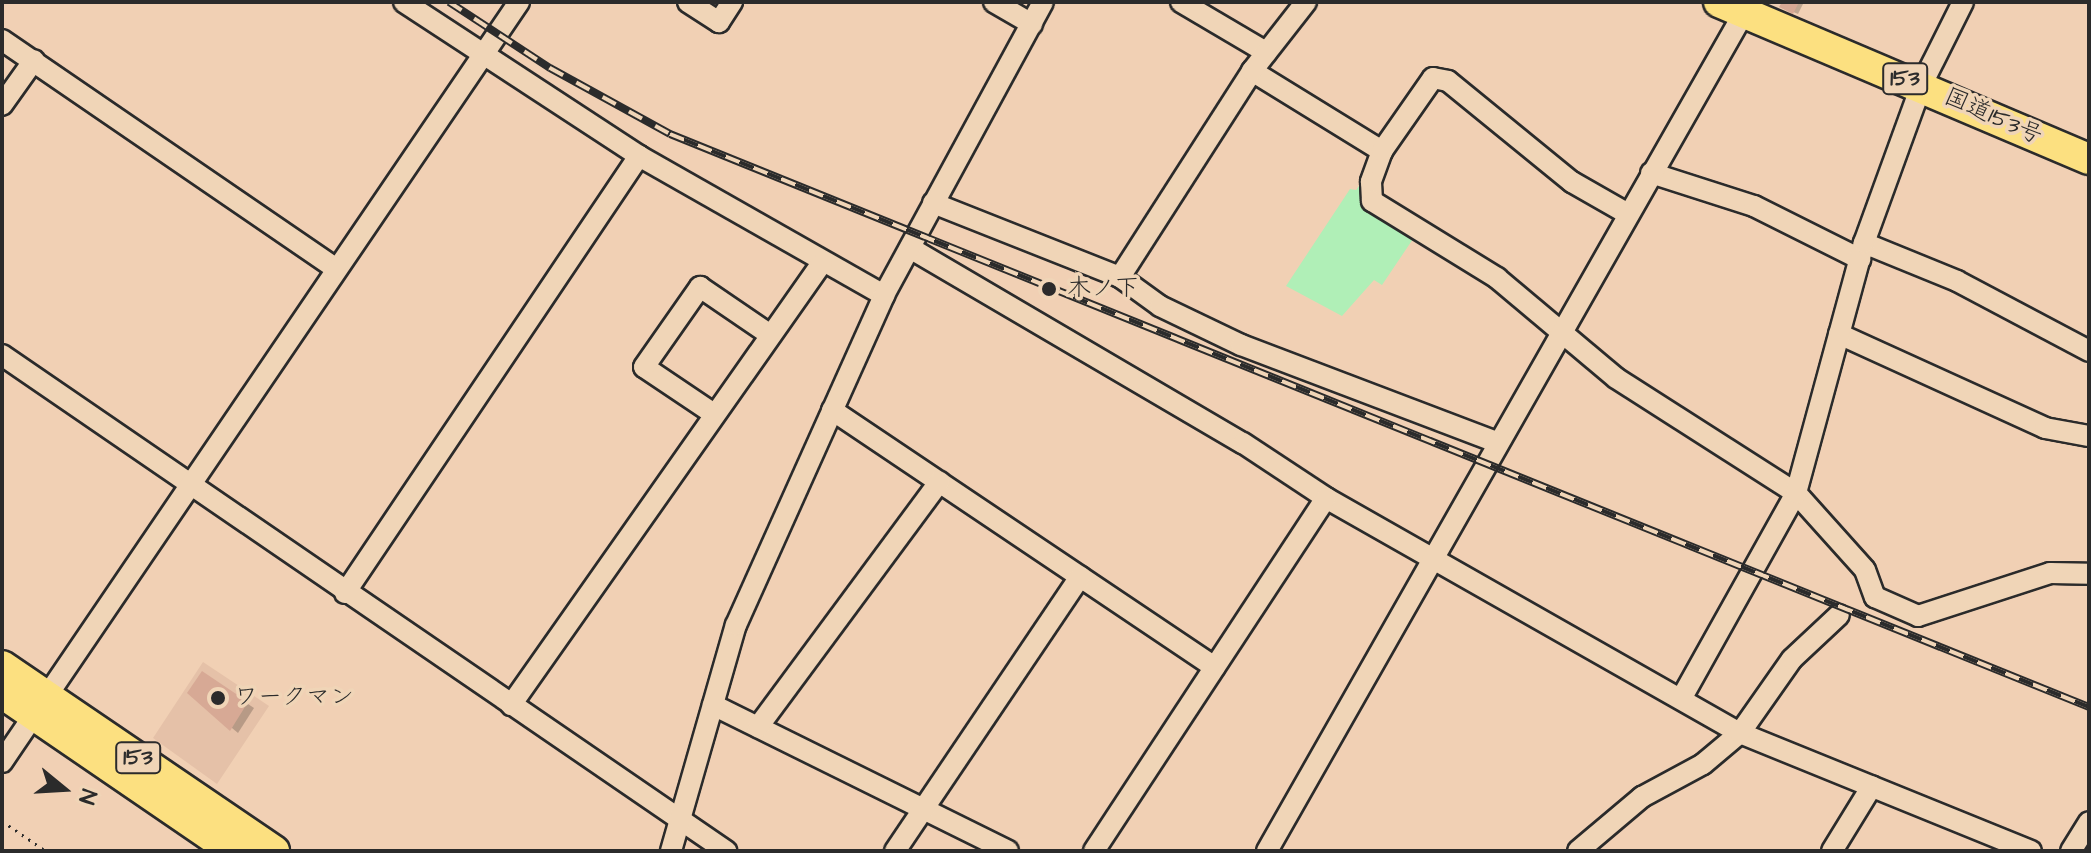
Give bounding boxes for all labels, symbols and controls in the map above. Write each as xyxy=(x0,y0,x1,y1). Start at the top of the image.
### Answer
road number: 153 xyxy=(1881,61,1929,97)
street label: 国道153号 xyxy=(1940,83,2046,151)
place label: 木ノ下 xyxy=(1067,275,1139,303)
marker: 木ノ下 xyxy=(1038,278,1060,300)
place label: ワークマン xyxy=(234,684,354,712)
marker: ワークマン xyxy=(209,689,227,707)
road number: 153 xyxy=(114,740,162,776)
north arrow xyxy=(24,749,104,829)
text: N xyxy=(70,785,104,808)

